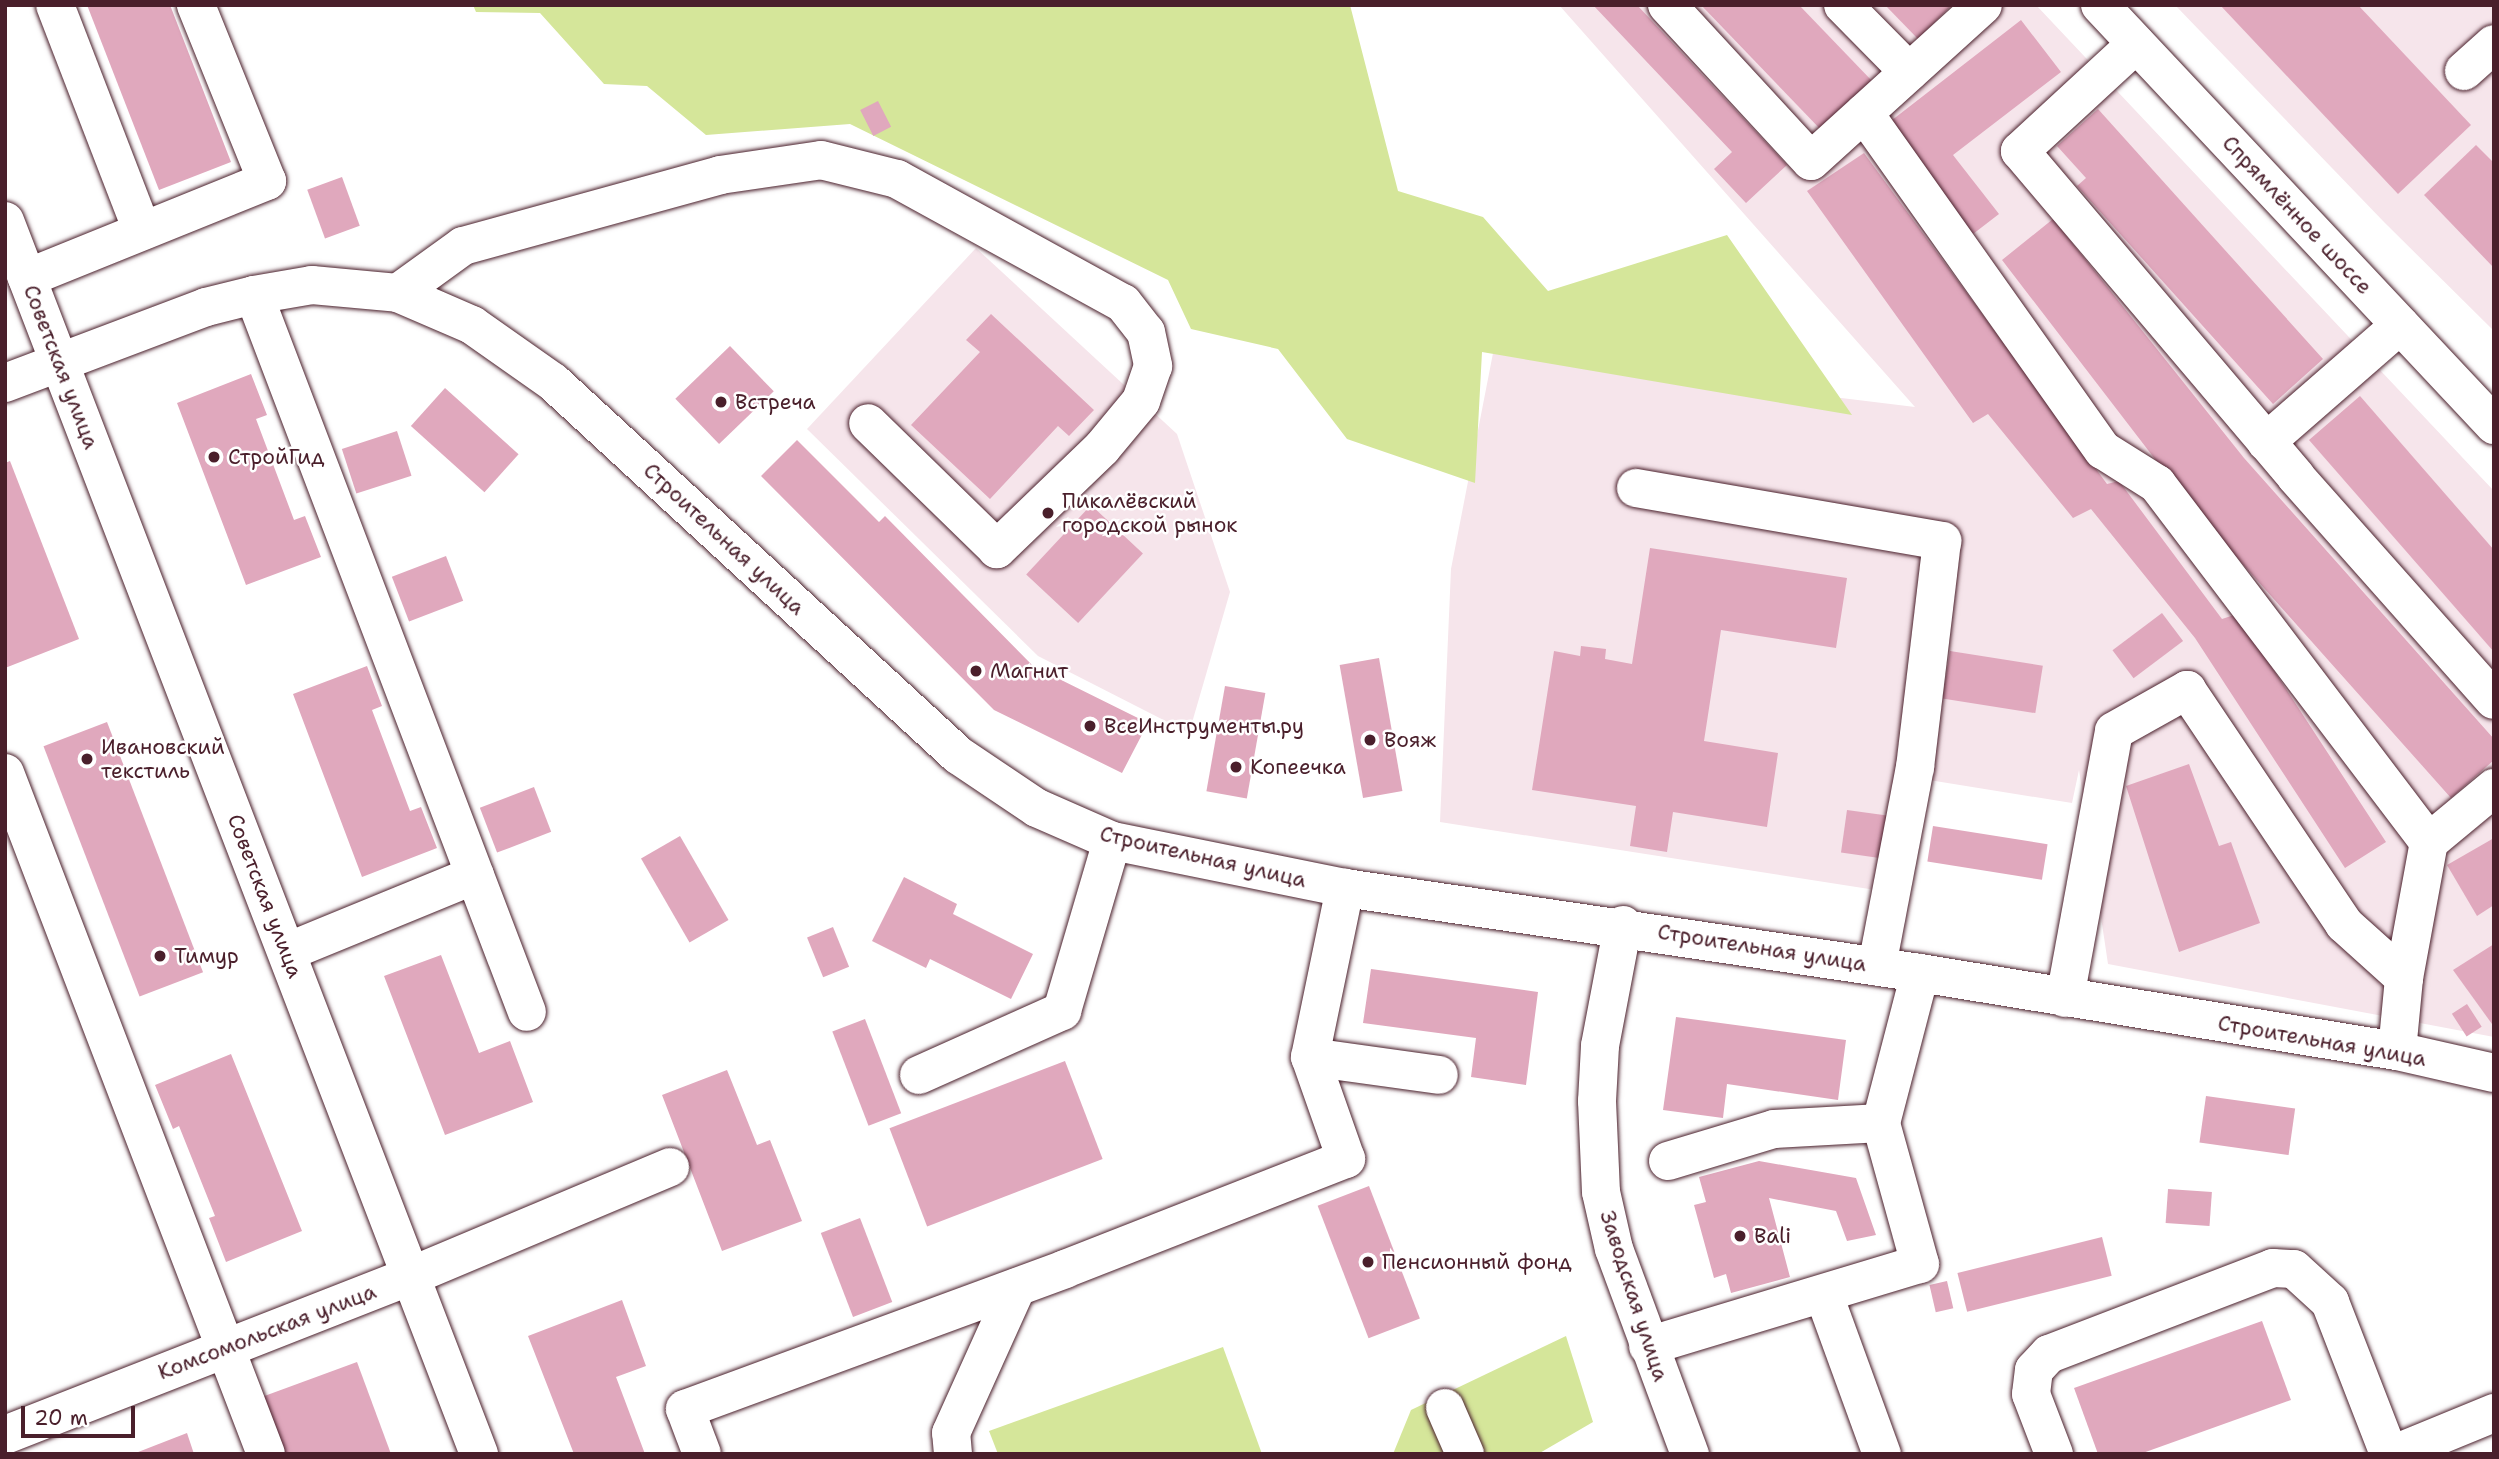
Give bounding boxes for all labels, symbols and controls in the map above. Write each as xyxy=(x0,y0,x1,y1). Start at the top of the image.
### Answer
street label: Спрямлённое шоссе xyxy=(2217,130,2377,300)
street label: Советская улица xyxy=(18,281,104,453)
place label: Встреча xyxy=(735,389,816,415)
marker: Встреча xyxy=(713,394,729,410)
place label: СтройГид xyxy=(228,444,324,470)
marker: СтройГид xyxy=(206,449,222,465)
street label: Строительная улица xyxy=(638,458,810,620)
place label: Пикалёвский городской рынок xyxy=(1062,488,1238,538)
marker: Пикалёвский городской рынок xyxy=(1040,505,1056,521)
place label: Магнит xyxy=(990,658,1068,684)
marker: Магнит xyxy=(968,663,984,679)
place label: ВсеИнструменты.ру xyxy=(1104,713,1304,739)
marker: ВсеИнструменты.ру xyxy=(1082,718,1098,734)
place label: Вояж xyxy=(1384,727,1436,753)
marker: Вояж xyxy=(1362,732,1378,748)
place label: Ивановский текстиль xyxy=(101,734,225,784)
marker: Ивановский текстиль xyxy=(79,751,95,767)
place label: Копеечка xyxy=(1250,754,1346,780)
marker: Копеечка xyxy=(1228,759,1244,775)
street label: Советская улица xyxy=(222,810,308,982)
street label: Строительная улица xyxy=(1097,821,1309,893)
street label: Строительная улица xyxy=(1656,919,1868,977)
place label: Тимур xyxy=(174,943,239,969)
marker: Тимур xyxy=(152,948,168,964)
street label: Строительная улица xyxy=(2216,1010,2428,1072)
street label: Заводская улица xyxy=(1595,1208,1673,1384)
place label: Bali xyxy=(1754,1223,1791,1249)
marker: Bali xyxy=(1732,1228,1748,1244)
place label: Пенсионный фонд xyxy=(1382,1249,1572,1275)
marker: Пенсионный фонд xyxy=(1360,1254,1376,1270)
street label: Комсомольская улица xyxy=(154,1279,380,1385)
scale bar xyxy=(24,1392,138,1436)
text: 20 m xyxy=(34,1404,88,1432)

